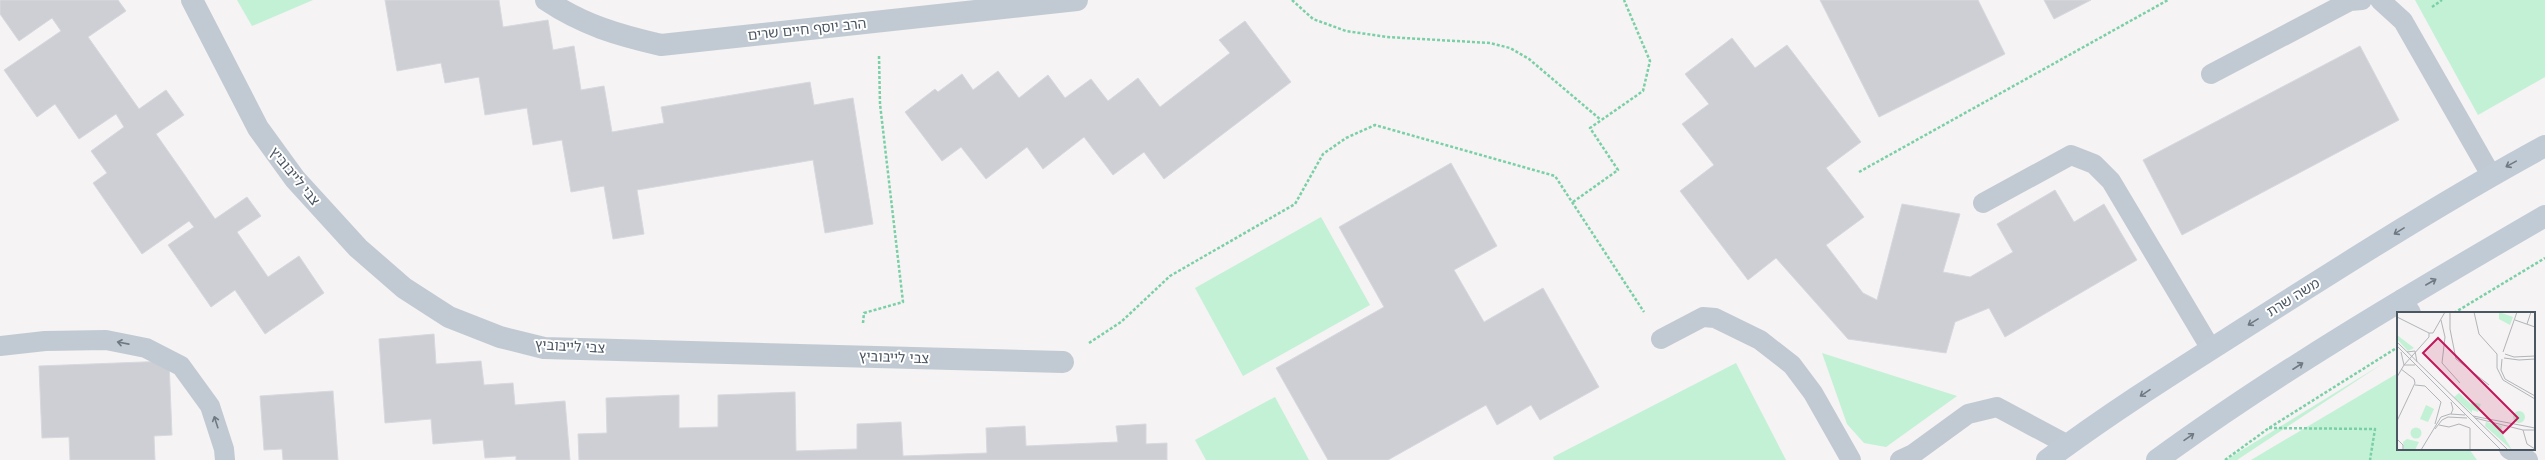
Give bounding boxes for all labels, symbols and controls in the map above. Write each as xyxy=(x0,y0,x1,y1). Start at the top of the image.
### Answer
street label: הרב יוסף חיים שרים xyxy=(747,13,867,45)
street label: צבי לייבוביץ xyxy=(265,142,325,210)
one-way arrow xyxy=(2505,161,2517,169)
one-way arrow xyxy=(2394,227,2405,236)
street label: משה שרת xyxy=(2263,273,2323,321)
one-way arrow xyxy=(2425,277,2437,285)
inset map xyxy=(2397,312,2535,450)
one-way arrow xyxy=(2248,318,2259,326)
street label: צבי לייבוביץ xyxy=(534,334,606,358)
one-way arrow xyxy=(117,339,130,347)
street label: צבי לייבוביץ xyxy=(859,346,930,368)
one-way arrow xyxy=(2292,362,2303,371)
one-way arrow xyxy=(2139,389,2150,397)
one-way arrow xyxy=(212,416,219,429)
one-way arrow xyxy=(2183,433,2194,441)

